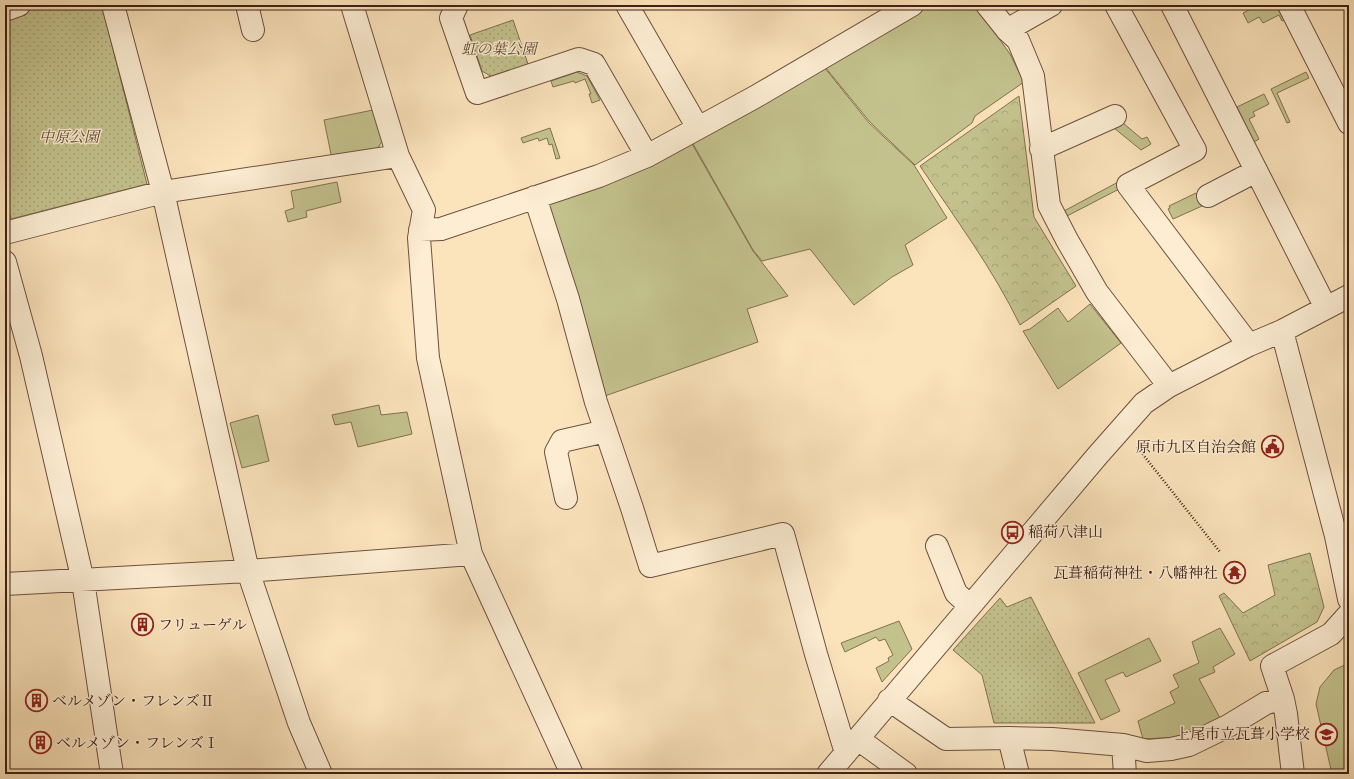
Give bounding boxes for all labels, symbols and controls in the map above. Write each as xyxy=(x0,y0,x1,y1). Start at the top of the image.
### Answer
park label: 虹の葉公園 xyxy=(461,40,539,59)
park label: 中原公園 xyxy=(39,128,102,147)
public building icon: 原市九区自治会館 xyxy=(1259,434,1285,460)
place label: 原市九区自治会館 xyxy=(1136,438,1256,457)
bus stop icon: 稲荷八津山 xyxy=(999,519,1025,545)
place label: 稲荷八津山 xyxy=(1028,523,1103,542)
temple icon: 瓦葺稲荷神社・八幡神社 xyxy=(1221,560,1247,586)
place label: 瓦葺稲荷神社・八幡神社 xyxy=(1053,564,1218,583)
building icon: フリューゲル xyxy=(130,612,156,638)
place label: フリューゲル xyxy=(158,616,247,635)
building icon: ベルメゾン・フレンズⅡ xyxy=(24,688,50,714)
place label: ベルメゾン・フレンズⅡ xyxy=(52,692,215,711)
school or university icon: 上尾市立瓦葺小学校 xyxy=(1313,721,1339,747)
place label: 上尾市立瓦葺小学校 xyxy=(1175,725,1310,744)
building icon: ベルメゾン・フレンズⅠ xyxy=(27,730,53,756)
place label: ベルメゾン・フレンズⅠ xyxy=(56,734,219,753)

